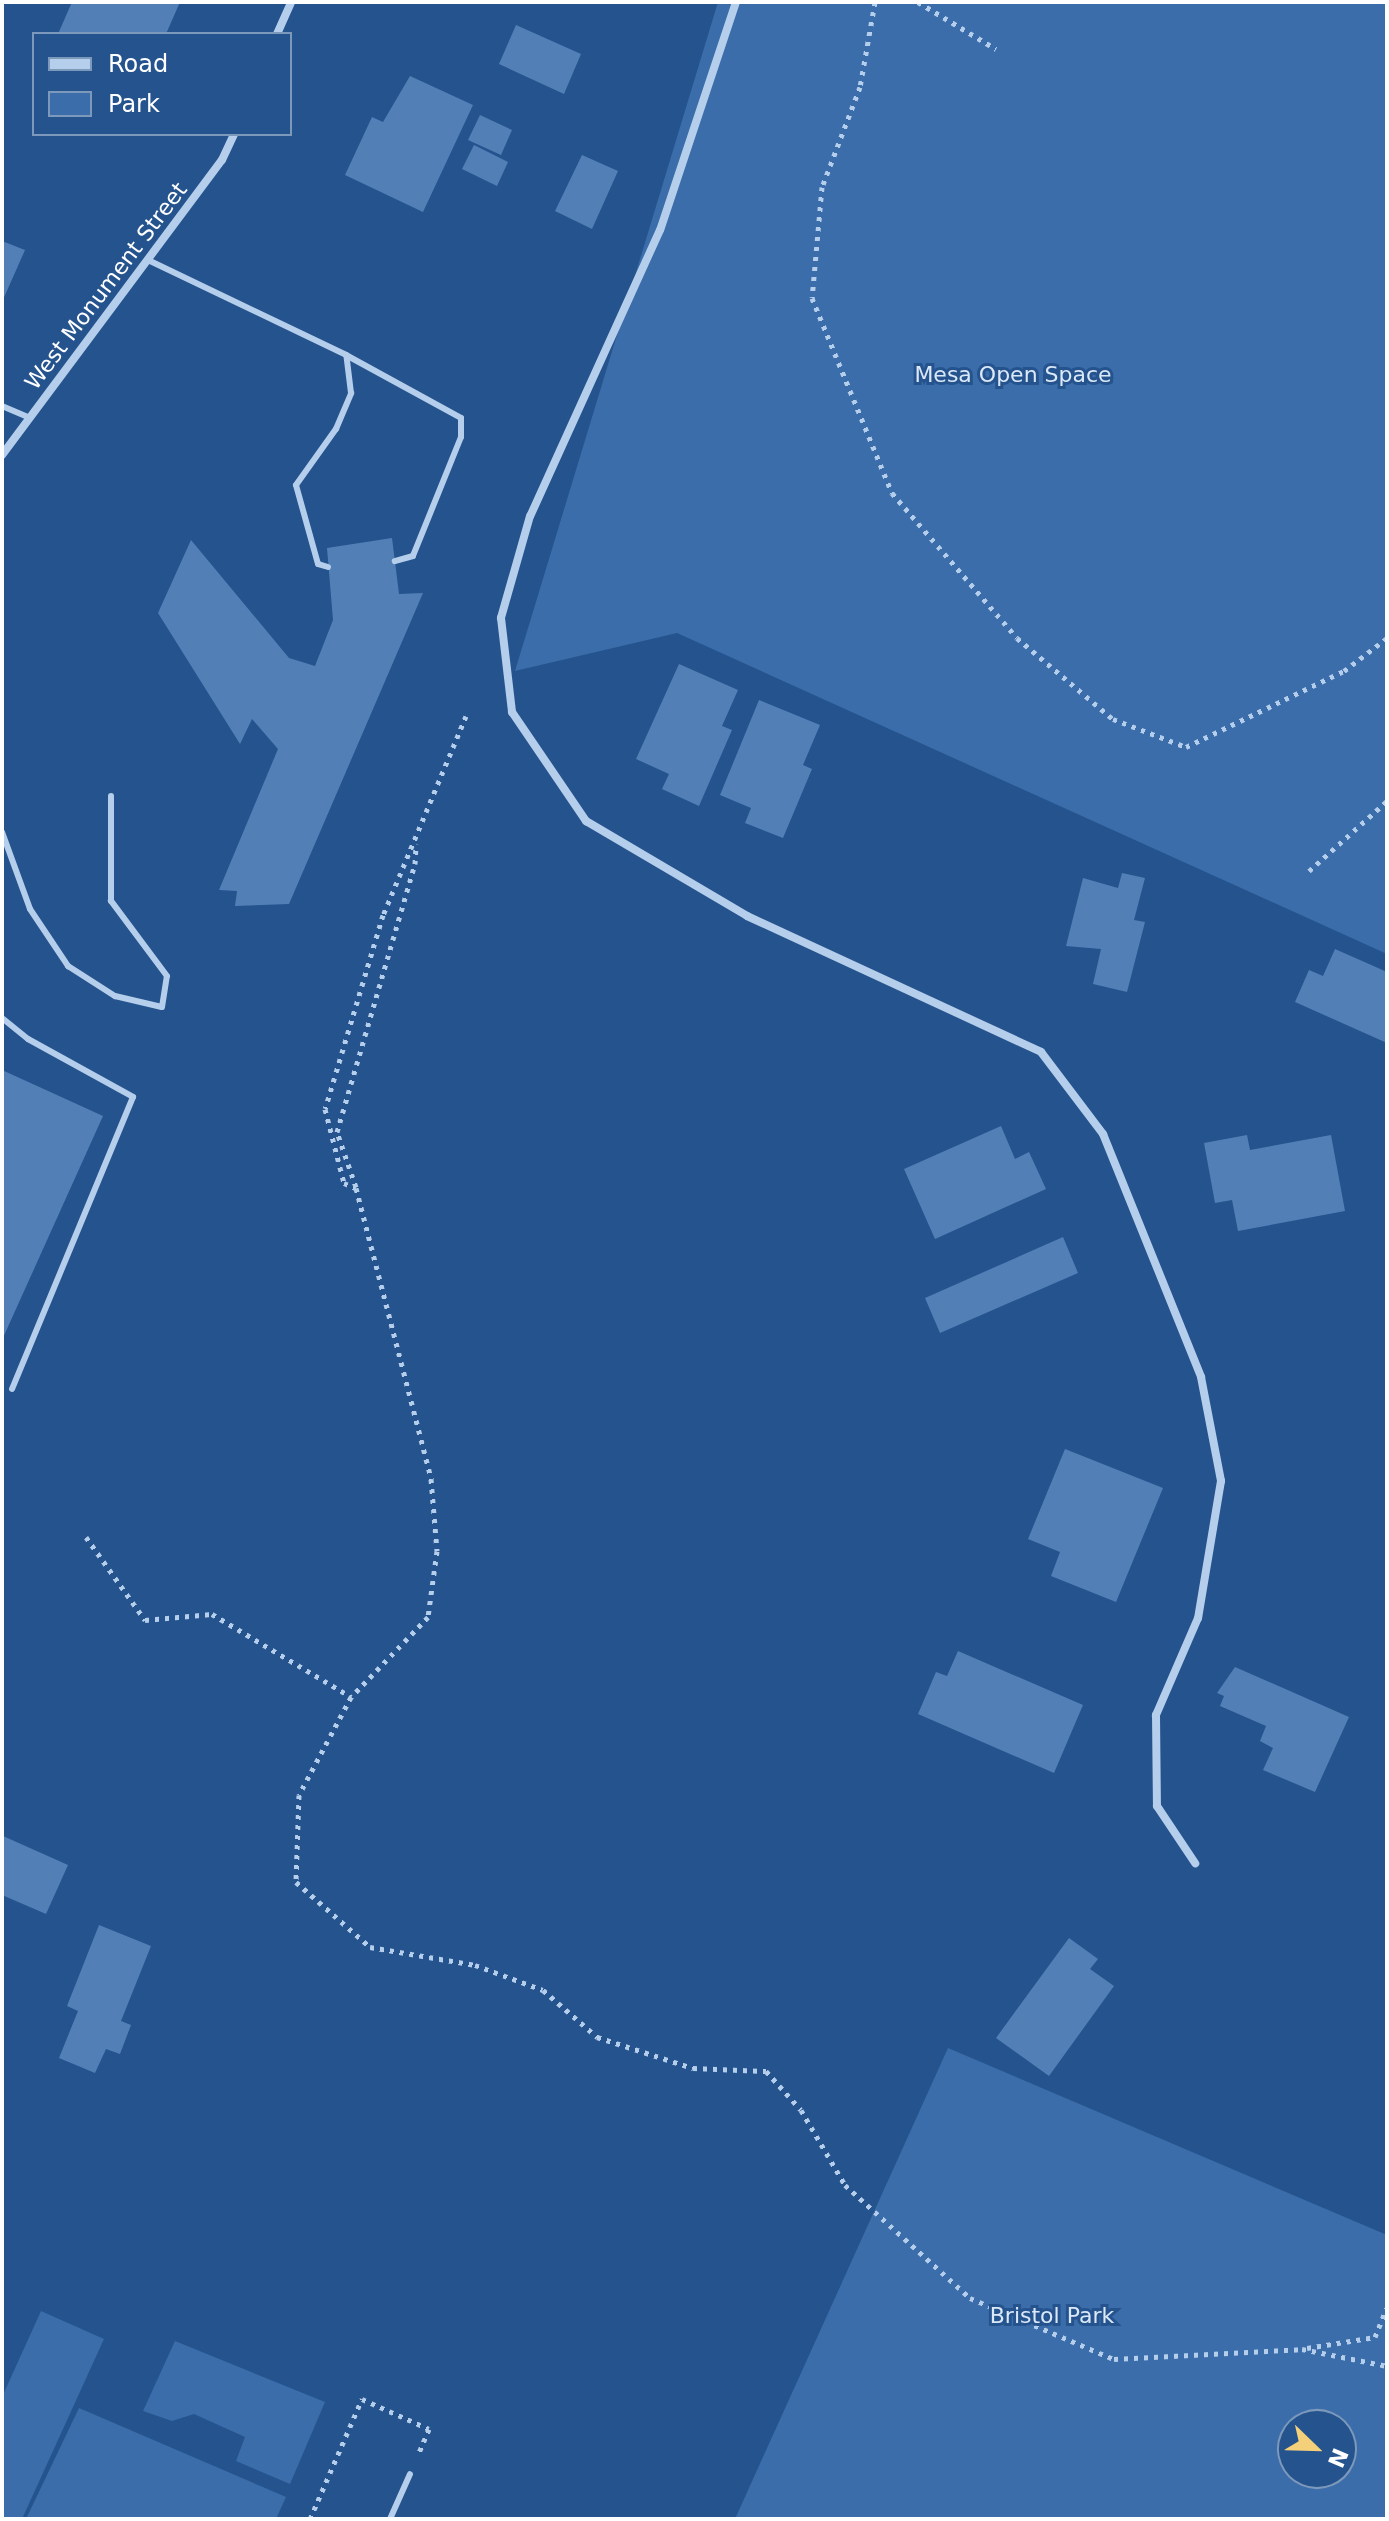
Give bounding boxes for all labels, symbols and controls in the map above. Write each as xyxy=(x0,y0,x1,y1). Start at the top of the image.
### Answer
legend xyxy=(32,32,292,136)
text: Road xyxy=(108,50,168,78)
text: Park xyxy=(108,90,160,118)
street label: West Monument Street xyxy=(19,177,193,395)
park label: Mesa Open Space xyxy=(914,362,1112,388)
park label: Bristol Park xyxy=(990,2303,1114,2329)
north arrow xyxy=(1277,2409,1357,2489)
text: N xyxy=(1323,2444,1353,2471)

